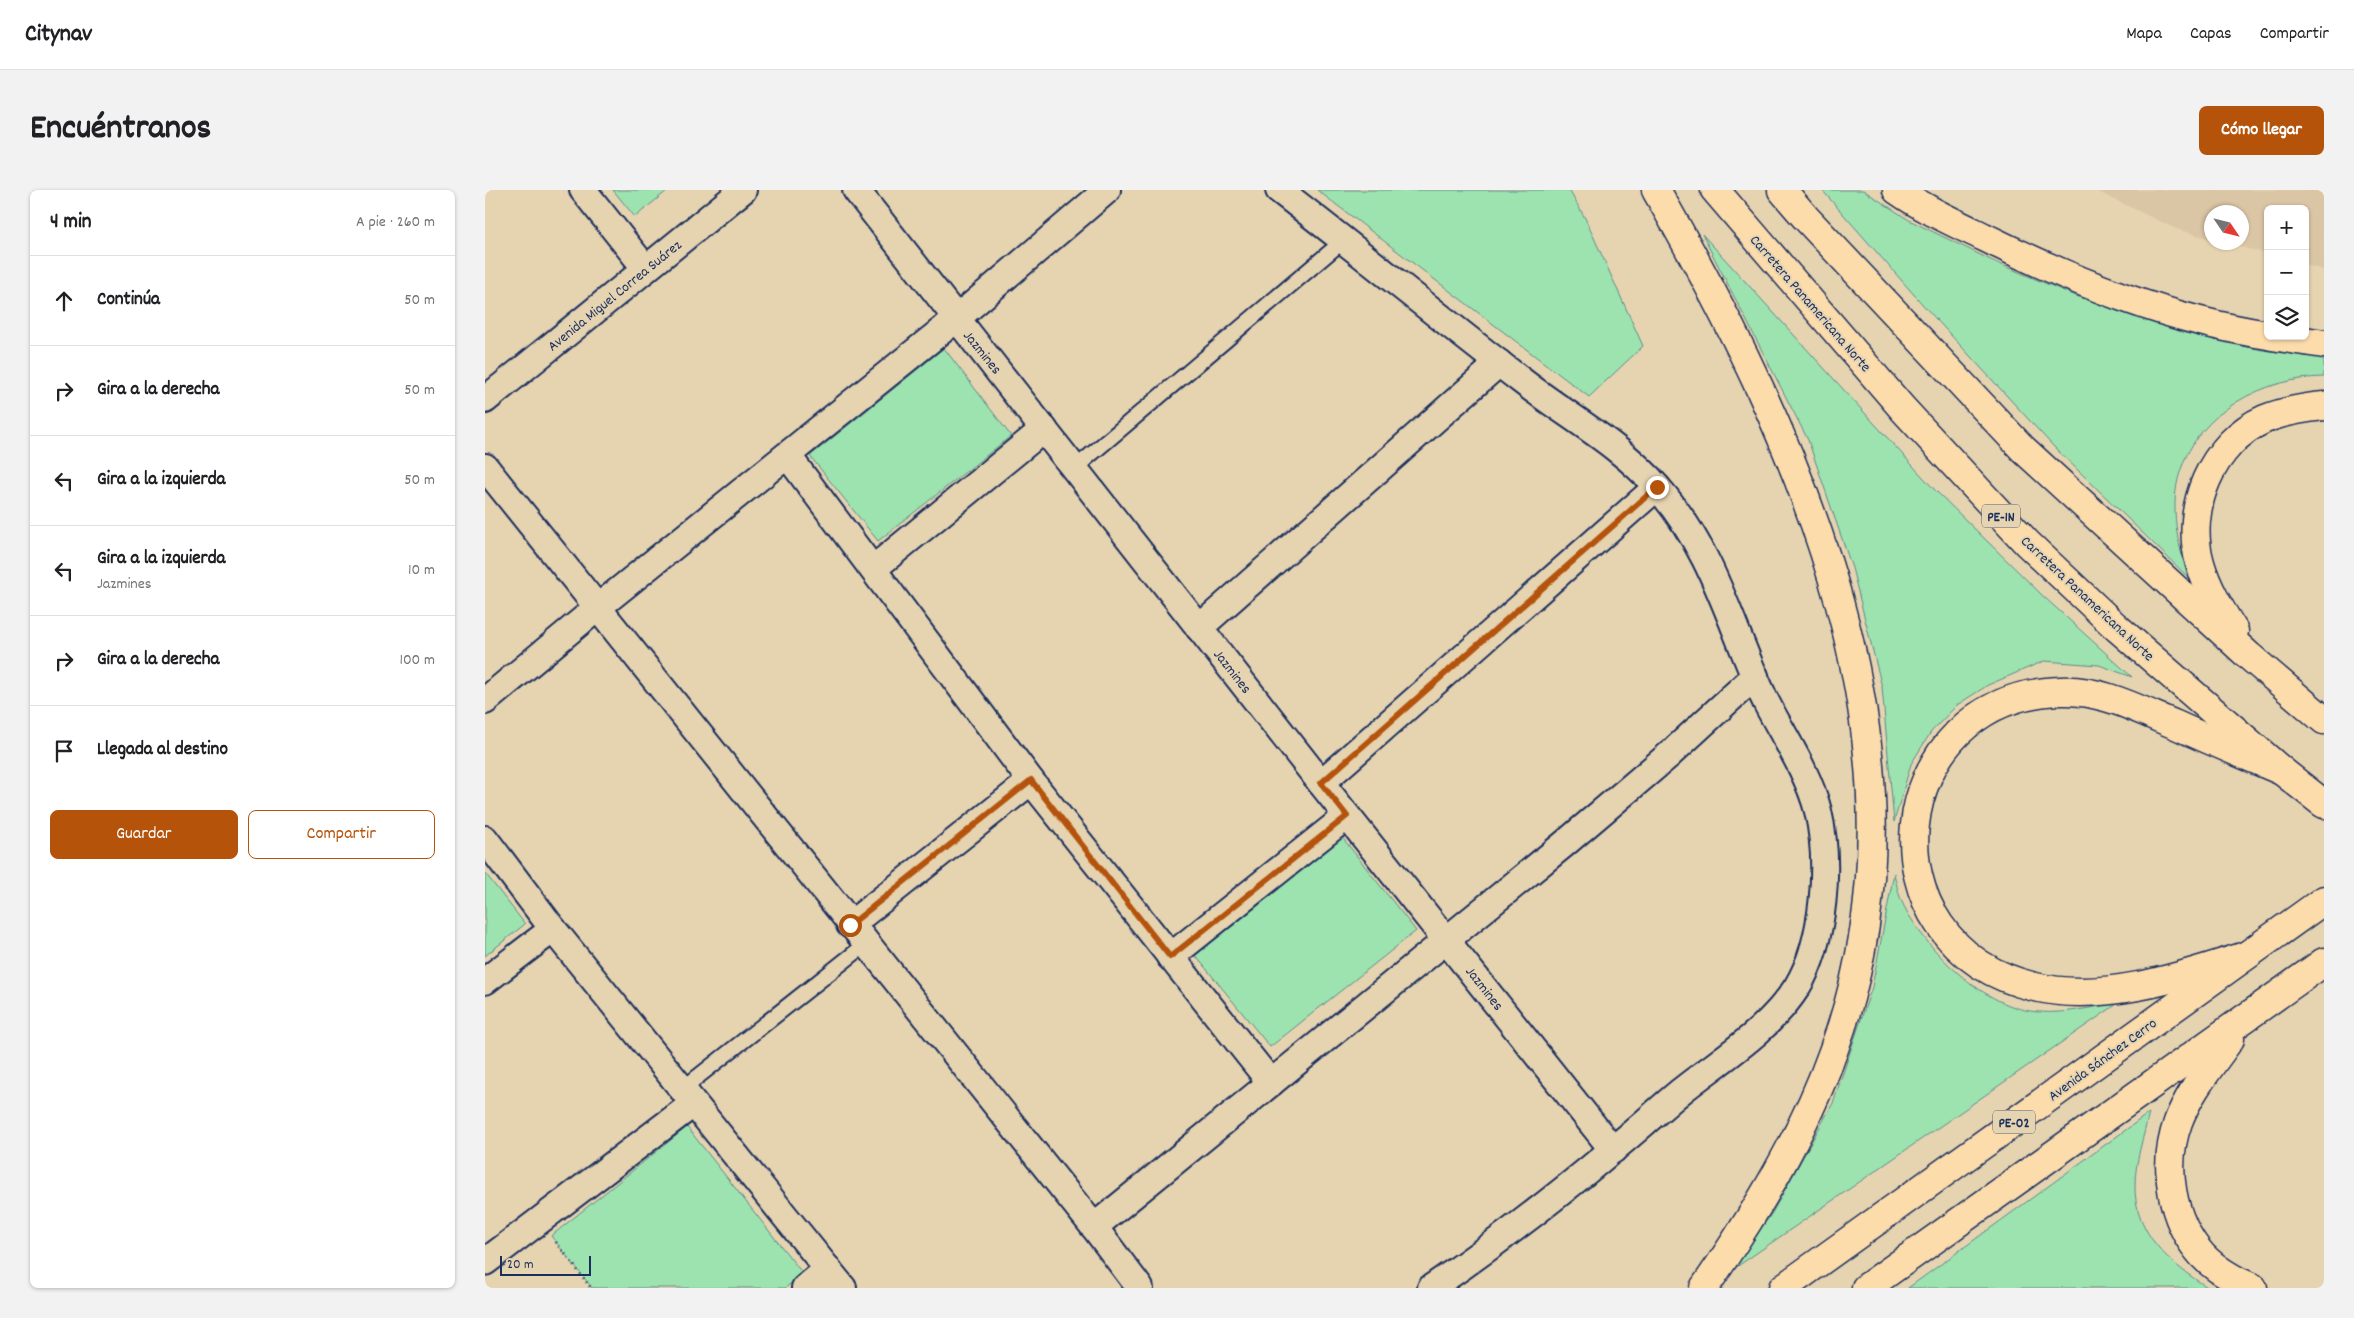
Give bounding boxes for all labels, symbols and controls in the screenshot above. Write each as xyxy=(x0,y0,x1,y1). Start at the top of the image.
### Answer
text: Citynav xyxy=(25,18,92,52)
text: Mapa xyxy=(2126,22,2162,47)
text: Capas xyxy=(2190,22,2232,47)
text: Compartir xyxy=(2260,22,2329,47)
text: Encuéntranos xyxy=(30,105,211,155)
button: Cómo llegar xyxy=(2199,106,2324,155)
north arrow xyxy=(2204,205,2249,250)
map controls xyxy=(2264,205,2309,340)
button: + xyxy=(2264,205,2309,250)
text: 4 min xyxy=(50,208,92,238)
text: A pie · 260 m xyxy=(356,211,435,234)
street label: Carretera Panamericana Norte xyxy=(1744,231,1876,378)
street label: Avenida Miguel Correa Suárez xyxy=(543,235,687,358)
button: − xyxy=(2264,250,2309,295)
icon: ahead xyxy=(50,287,78,315)
text: Continúa xyxy=(97,287,160,314)
text: 50 m xyxy=(404,289,435,312)
button: layers xyxy=(2264,295,2309,340)
street label: Jazmines xyxy=(957,326,1006,380)
icon: right xyxy=(50,377,78,405)
text: Gira a la derecha xyxy=(97,377,219,404)
text: 50 m xyxy=(404,379,435,402)
icon: left xyxy=(50,467,78,495)
text: Gira a la izquierda xyxy=(97,467,225,494)
text: 50 m xyxy=(404,469,435,492)
route end xyxy=(1646,476,1669,499)
road number: PE-1N xyxy=(1982,504,2020,528)
street label: Carretera Panamericana Norte xyxy=(2015,532,2159,668)
text: Gira a la izquierda xyxy=(97,546,225,573)
icon: left xyxy=(50,557,78,585)
text: 10 m xyxy=(408,559,435,582)
text: Jazmines xyxy=(97,573,152,596)
street label: Jazmines xyxy=(1207,645,1256,699)
icon: right xyxy=(50,647,78,675)
text: Gira a la derecha xyxy=(97,647,219,674)
text: 100 m xyxy=(399,649,435,672)
icon: arrive xyxy=(50,737,78,765)
text: Llegada al destino xyxy=(97,737,228,764)
button: Guardar xyxy=(50,810,238,859)
button: Compartir xyxy=(248,810,435,859)
route start xyxy=(839,914,862,937)
street label: Jazmines xyxy=(1459,962,1508,1016)
street label: Avenida Sánchez Cerro xyxy=(2044,1013,2162,1108)
road number: PE-02 xyxy=(1993,1110,2035,1134)
scale bar xyxy=(500,1253,591,1276)
text: 20 m xyxy=(507,1255,534,1275)

